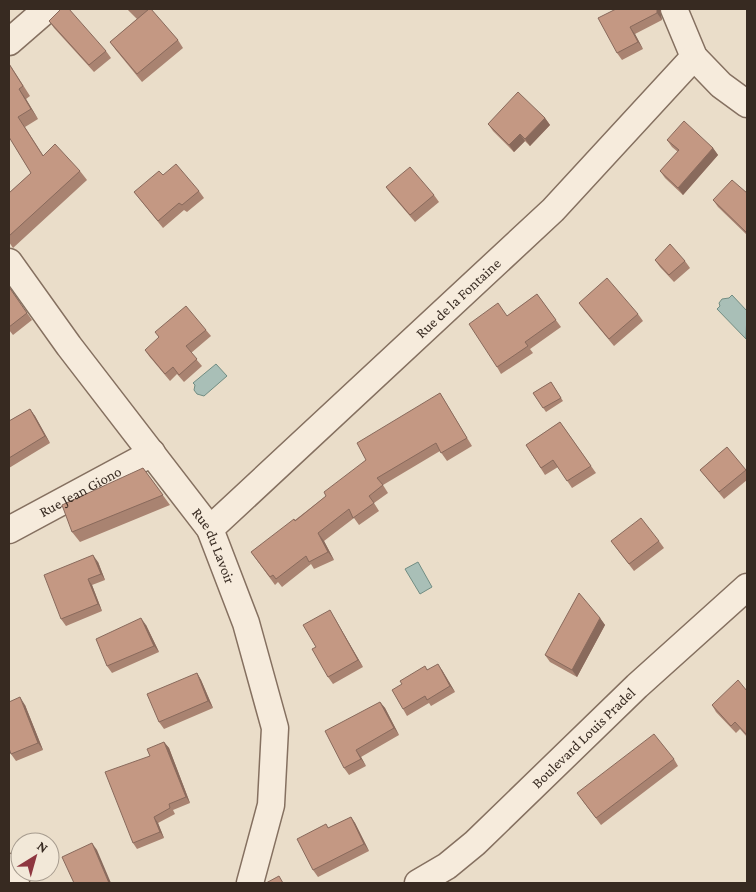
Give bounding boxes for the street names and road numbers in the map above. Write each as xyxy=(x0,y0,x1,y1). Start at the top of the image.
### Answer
street label: Rue de la Fontaine xyxy=(413,255,504,341)
street label: Rue Jean Giono xyxy=(37,463,124,520)
street label: Rue du Lavoir xyxy=(189,505,238,586)
street label: Boulevard Louis Pradel xyxy=(529,684,638,791)

